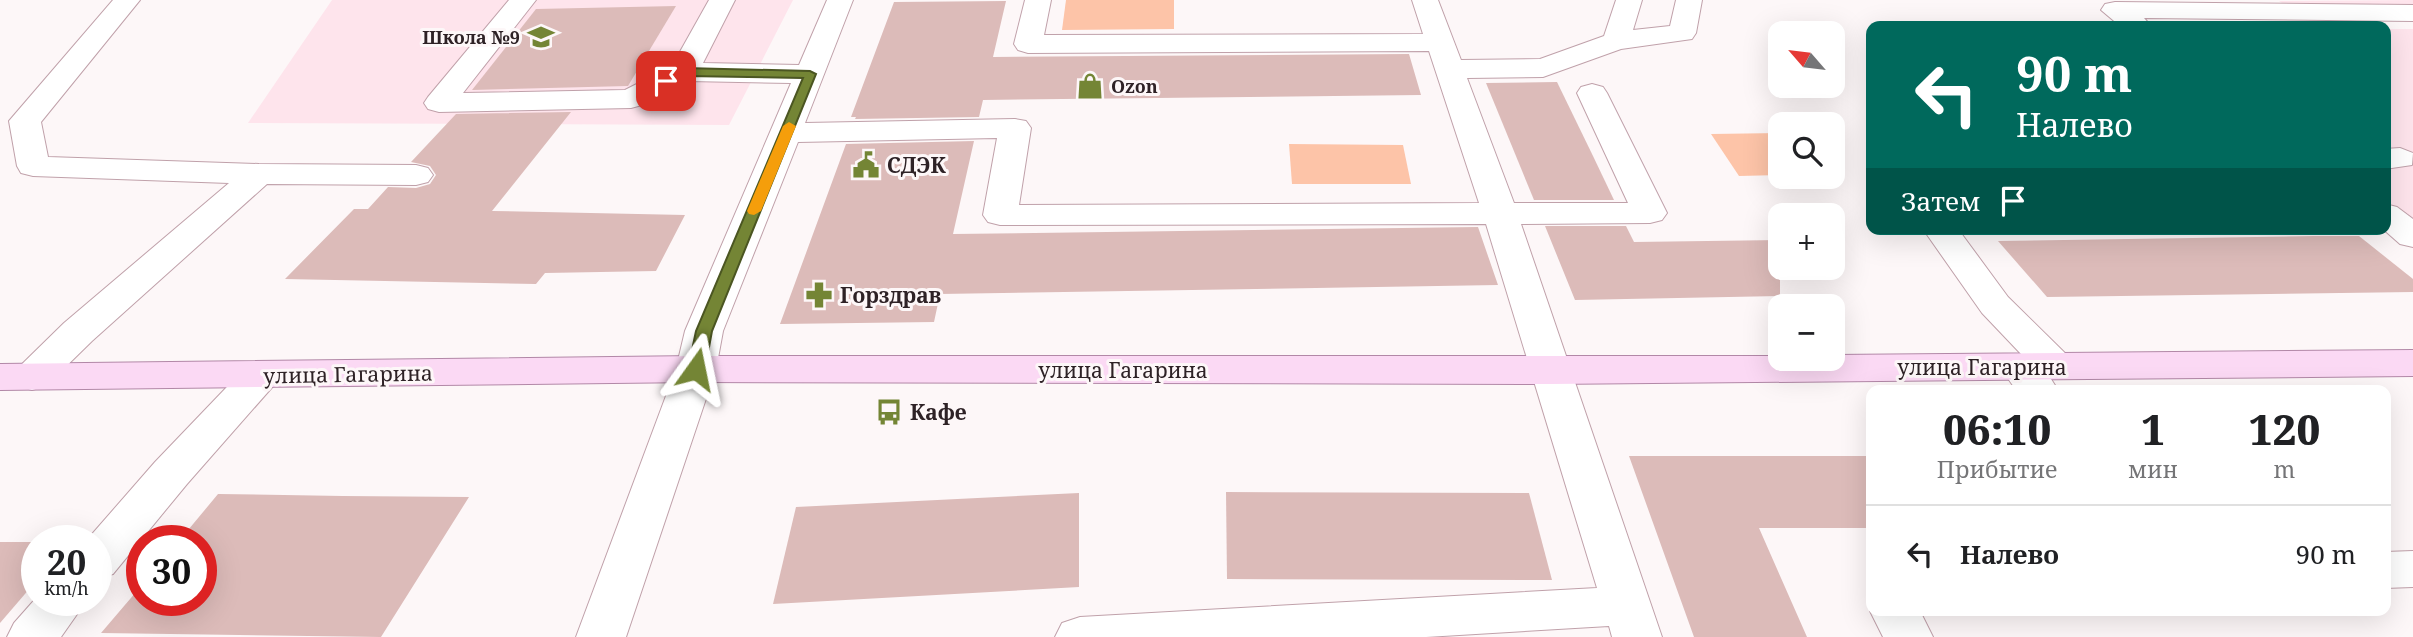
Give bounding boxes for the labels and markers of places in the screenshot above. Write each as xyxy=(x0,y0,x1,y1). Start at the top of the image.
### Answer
school or university icon: Школа №9 xyxy=(526,22,556,52)
place label: Школа №9 xyxy=(422,25,520,49)
pin xyxy=(636,51,696,111)
shop icon: Ozon xyxy=(1075,71,1105,101)
place label: Ozon xyxy=(1111,74,1158,98)
public building icon: СДЭК xyxy=(851,150,881,180)
place label: СДЭК xyxy=(887,151,946,179)
pharmacy icon: Горздрав xyxy=(804,280,834,310)
place label: Горздрав xyxy=(840,281,942,309)
bus stop icon: Кафе xyxy=(874,397,904,427)
place label: Кафе xyxy=(910,398,967,426)

